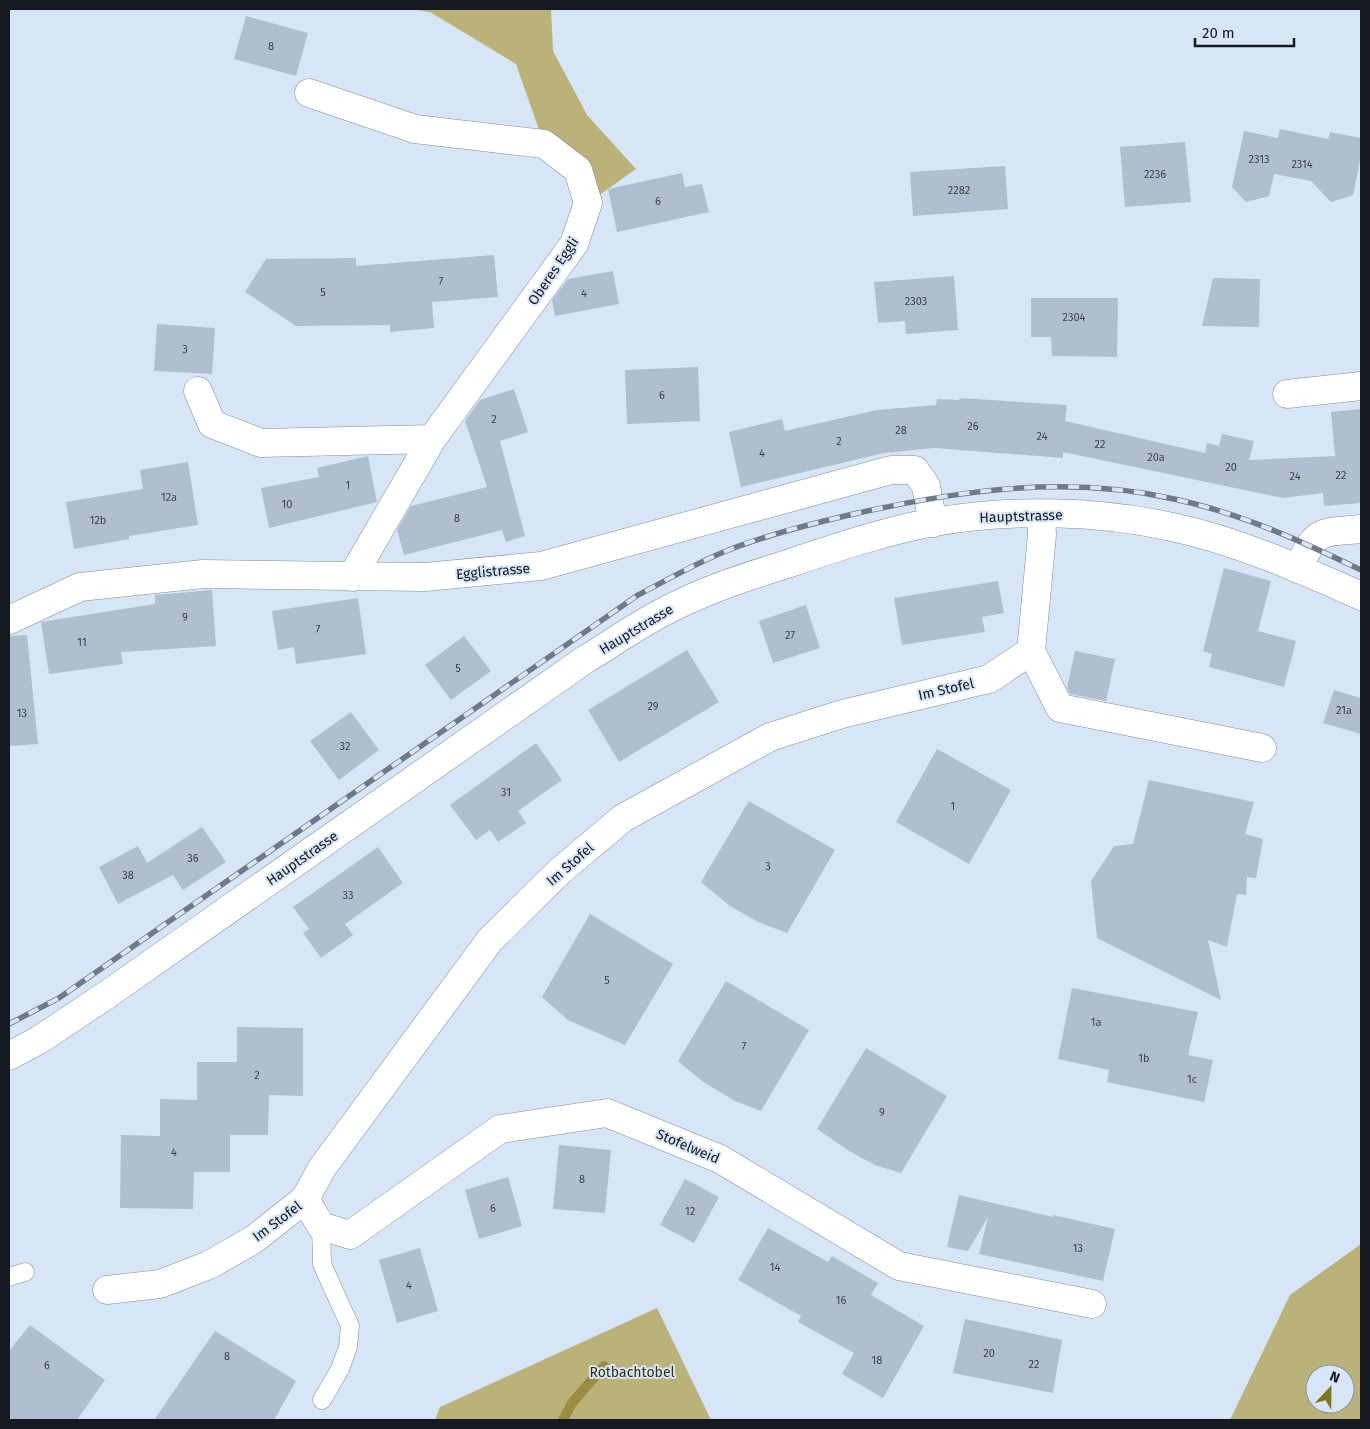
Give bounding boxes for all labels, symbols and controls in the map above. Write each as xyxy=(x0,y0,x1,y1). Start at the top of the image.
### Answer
scale bar xyxy=(1195,15,1294,47)
text: 20 m xyxy=(1202,24,1235,42)
house number: 8 xyxy=(268,40,274,53)
house number: 2313 xyxy=(1249,153,1269,166)
house number: 2314 xyxy=(1291,158,1313,171)
house number: 2236 xyxy=(1144,168,1166,181)
house number: 2282 xyxy=(948,184,970,197)
house number: 6 xyxy=(655,195,661,208)
street label: Oberes Eggli xyxy=(524,234,582,309)
house number: 7 xyxy=(439,275,444,288)
house number: 5 xyxy=(320,286,326,299)
house number: 4 xyxy=(581,287,587,300)
house number: 2303 xyxy=(905,295,927,308)
house number: 2304 xyxy=(1063,311,1086,324)
house number: 3 xyxy=(182,343,188,356)
house number: 6 xyxy=(659,389,665,402)
house number: 2 xyxy=(491,413,497,426)
house number: 26 xyxy=(967,420,979,433)
house number: 28 xyxy=(895,424,907,437)
house number: 24 xyxy=(1037,430,1048,443)
house number: 2 xyxy=(836,435,842,448)
house number: 22 xyxy=(1095,438,1105,451)
house number: 4 xyxy=(759,447,765,460)
house number: 20a xyxy=(1147,451,1165,464)
house number: 20 xyxy=(1225,461,1237,474)
house number: 22 xyxy=(1336,469,1346,482)
house number: 24 xyxy=(1290,470,1301,483)
house number: 1 xyxy=(346,479,350,492)
house number: 12a xyxy=(161,491,177,504)
house number: 10 xyxy=(282,498,292,511)
street label: Hauptstrasse xyxy=(979,507,1063,526)
house number: 8 xyxy=(454,512,460,525)
house number: 12b xyxy=(90,514,106,527)
street label: Egglistrasse xyxy=(455,560,531,583)
street label: Hauptstrasse xyxy=(596,601,676,658)
house number: 9 xyxy=(182,611,188,624)
house number: 7 xyxy=(316,623,321,636)
house number: 27 xyxy=(785,629,795,642)
house number: 11 xyxy=(77,636,87,649)
house number: 5 xyxy=(455,662,461,675)
street label: Im Stofel xyxy=(917,675,976,704)
house number: 29 xyxy=(647,700,659,713)
house number: 21a xyxy=(1336,704,1352,717)
house number: 13 xyxy=(17,707,27,720)
house number: 32 xyxy=(340,740,350,753)
house number: 31 xyxy=(501,786,511,799)
house number: 1 xyxy=(951,800,955,813)
street label: Hauptstrasse xyxy=(263,828,341,889)
street label: Im Stofel xyxy=(543,839,597,889)
house number: 36 xyxy=(187,852,199,865)
house number: 3 xyxy=(765,860,771,873)
house number: 38 xyxy=(122,869,134,882)
house number: 33 xyxy=(343,889,353,902)
house number: 5 xyxy=(604,974,610,987)
house number: 1a xyxy=(1091,1016,1101,1029)
house number: 7 xyxy=(742,1040,747,1053)
house number: 1b xyxy=(1138,1052,1150,1065)
house number: 2 xyxy=(254,1069,260,1082)
house number: 1c xyxy=(1187,1073,1197,1086)
house number: 9 xyxy=(879,1106,885,1119)
street label: Stofelweid xyxy=(654,1126,722,1167)
house number: 4 xyxy=(171,1146,177,1159)
house number: 8 xyxy=(579,1173,585,1186)
street label: Im Stofel xyxy=(250,1198,305,1245)
house number: 6 xyxy=(490,1202,496,1215)
house number: 12 xyxy=(685,1205,695,1218)
house number: 13 xyxy=(1073,1242,1083,1255)
house number: 14 xyxy=(770,1261,780,1274)
house number: 4 xyxy=(406,1279,412,1292)
house number: 16 xyxy=(836,1294,846,1307)
house number: 20 xyxy=(983,1347,995,1360)
house number: 8 xyxy=(224,1350,230,1363)
house number: 18 xyxy=(872,1354,882,1367)
house number: 22 xyxy=(1029,1358,1039,1371)
house number: 6 xyxy=(44,1359,50,1372)
park label: Rotbachtobel xyxy=(589,1364,675,1381)
north arrow xyxy=(1305,1364,1355,1414)
text: N xyxy=(1327,1368,1342,1387)

